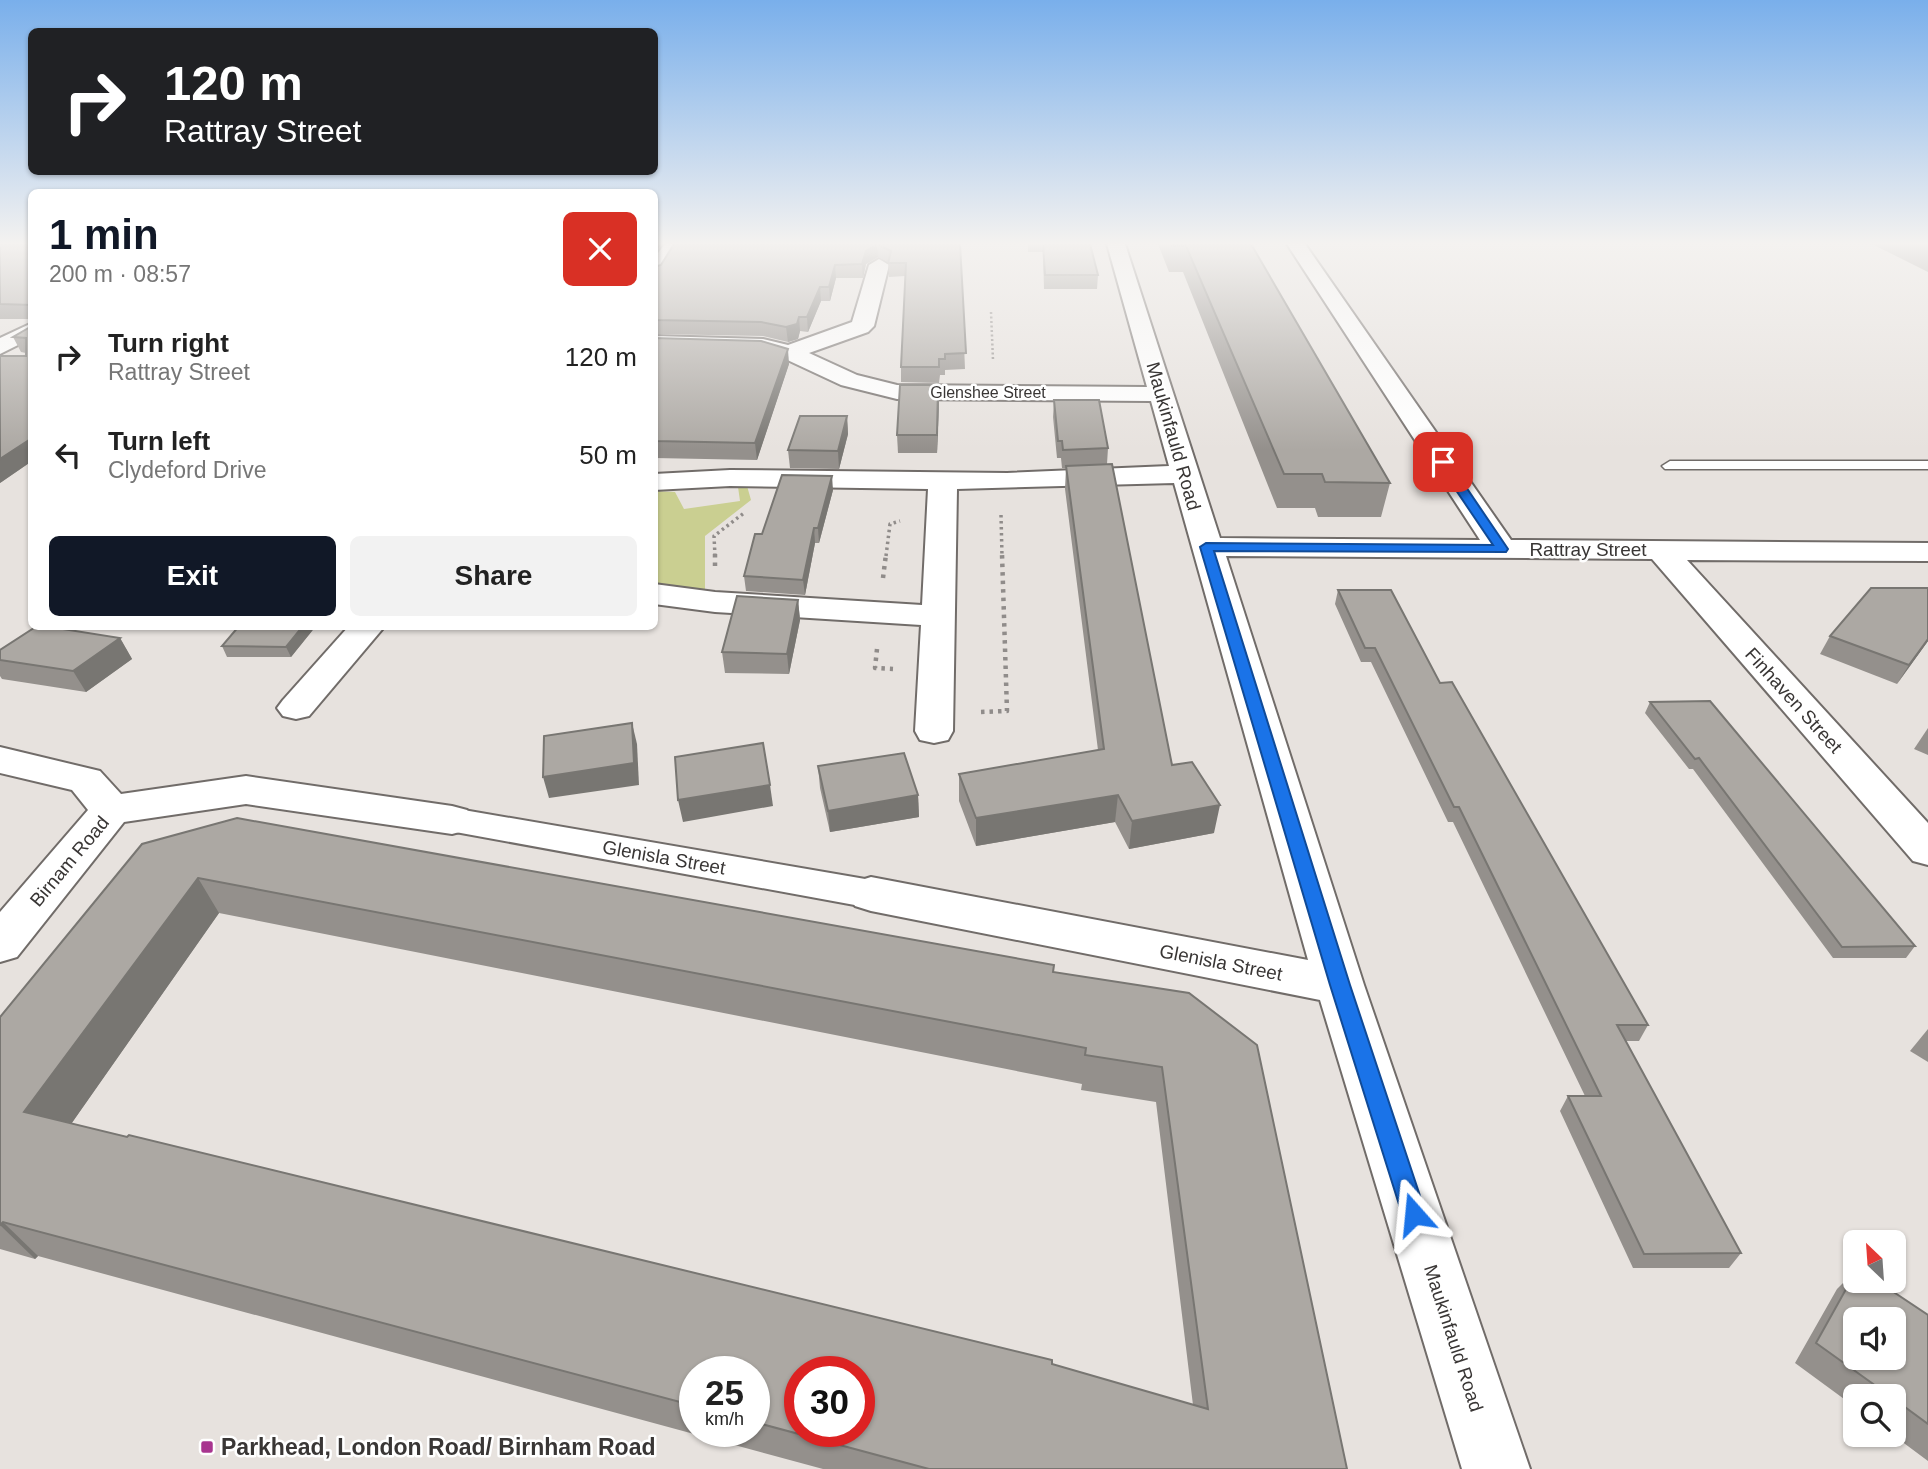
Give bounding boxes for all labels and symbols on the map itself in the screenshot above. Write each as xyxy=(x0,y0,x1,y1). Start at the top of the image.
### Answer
street label: Maukinfauld Road xyxy=(1142,360,1205,513)
street label: Glenshee Street xyxy=(930,384,1046,401)
pin xyxy=(1413,432,1473,492)
street label: Rattray Street xyxy=(1529,539,1647,560)
street label: Finhaven Street xyxy=(1741,643,1847,758)
street label: Birnam Road xyxy=(26,812,113,911)
street label: Glenisla Street xyxy=(601,836,728,879)
street label: Glenisla Street xyxy=(1158,940,1285,985)
position arrow xyxy=(1377,1177,1451,1251)
north arrow xyxy=(1843,1230,1906,1293)
street label: Maukinfauld Road xyxy=(1420,1262,1487,1414)
speed limit sign: 30 xyxy=(784,1356,875,1447)
place label: Parkhead, London Road/ Birnham Road xyxy=(221,1434,655,1460)
marker: Parkhead, London Road/ Birnham Road xyxy=(199,1439,215,1455)

